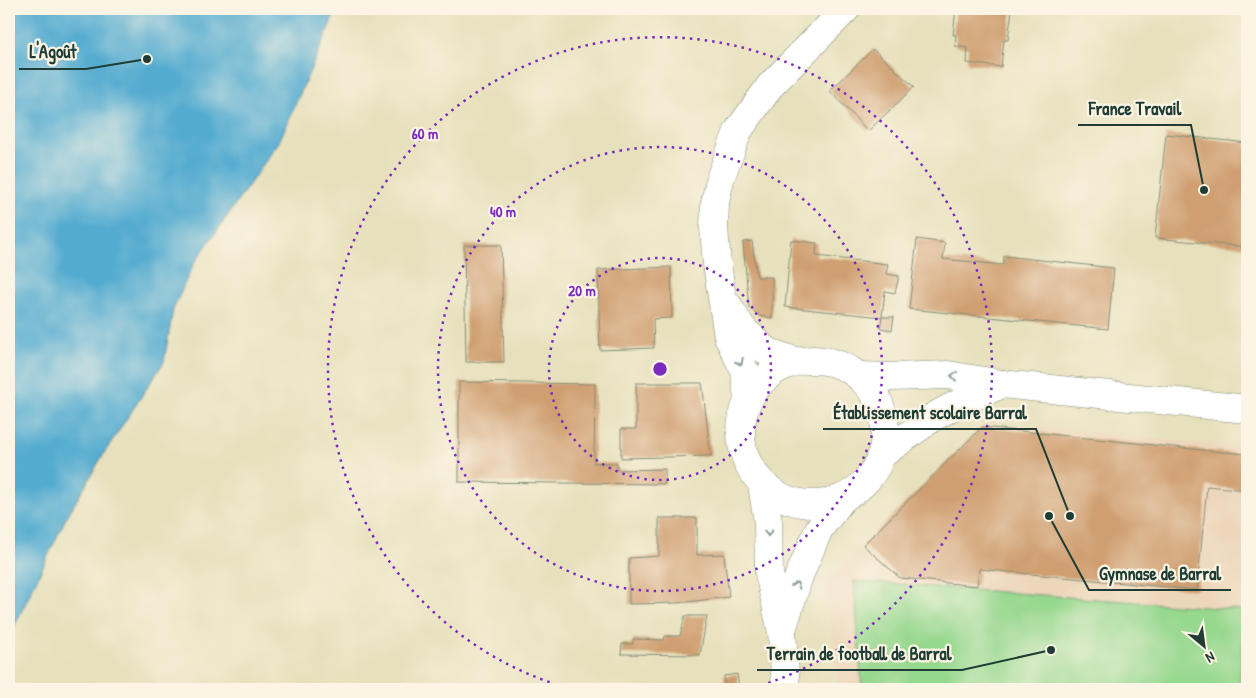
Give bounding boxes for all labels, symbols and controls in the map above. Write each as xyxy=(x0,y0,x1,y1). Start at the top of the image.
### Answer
callout: L'Agoût xyxy=(19,36,86,69)
text: L'Agoût xyxy=(29,39,77,65)
callout: France Travail xyxy=(1078,92,1191,125)
text: France Travail xyxy=(1088,96,1183,121)
text: 60 m xyxy=(412,123,438,144)
text: 40 m xyxy=(490,201,516,222)
text: 20 m xyxy=(568,280,596,301)
one-way arrow xyxy=(734,357,744,366)
centre of rings xyxy=(651,360,669,378)
one-way arrow xyxy=(949,371,957,382)
callout: Établissement scolaire Barral xyxy=(823,396,1036,429)
text: Établissement scolaire Barral xyxy=(833,400,1028,425)
one-way arrow xyxy=(763,530,773,537)
callout: Gymnase de Barral xyxy=(1089,557,1231,590)
text: Gymnase de Barral xyxy=(1099,561,1222,587)
one-way arrow xyxy=(791,582,801,590)
north arrow xyxy=(1178,620,1228,670)
callout: Terrain de football de Barral xyxy=(757,637,962,670)
text: Terrain de football de Barral xyxy=(766,641,953,666)
text: N xyxy=(1202,648,1218,668)

